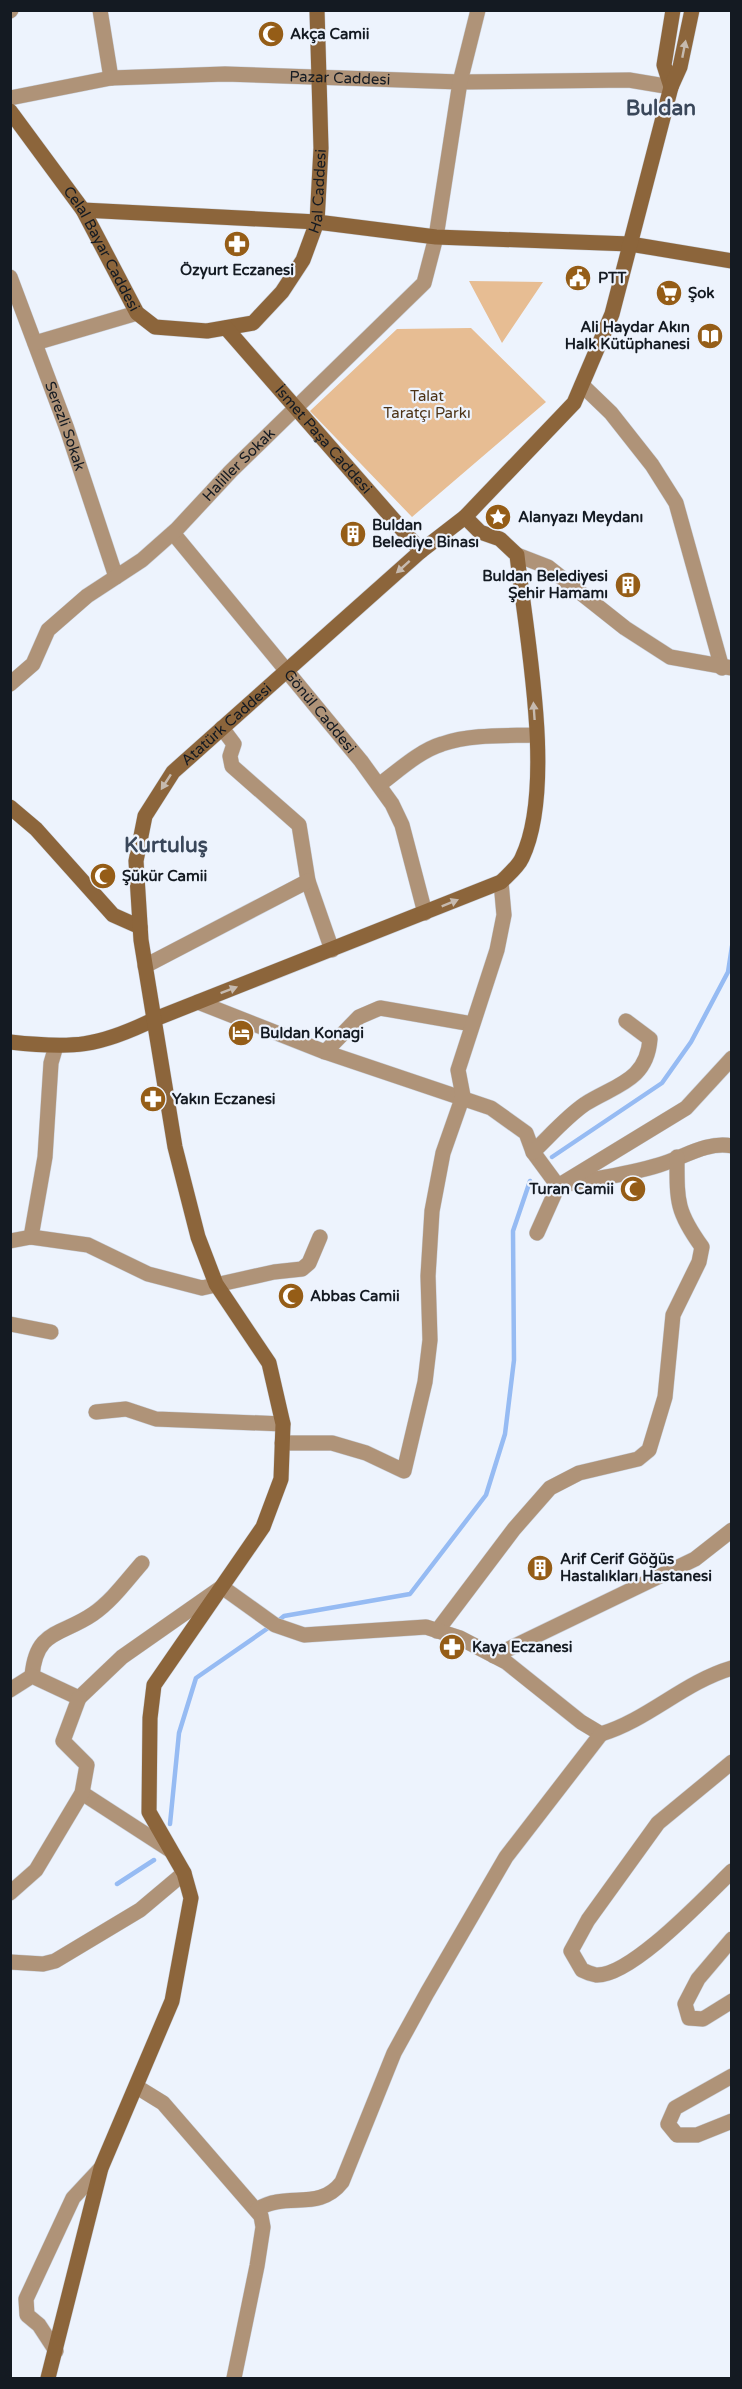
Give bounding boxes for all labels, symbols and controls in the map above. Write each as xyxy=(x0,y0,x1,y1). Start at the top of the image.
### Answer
mosque icon: Akça Camii xyxy=(256,19,286,49)
place label: Akça Camii xyxy=(290,25,370,44)
one-way arrow xyxy=(680,40,689,59)
street label: Pazar Caddesi xyxy=(289,67,391,89)
district label: Buldan xyxy=(626,96,696,121)
street label: Hal Caddesi xyxy=(305,148,330,236)
street label: Celal Bayar Caddesi xyxy=(60,183,144,315)
pharmacy icon: Özyurt Eczanesi xyxy=(222,229,252,259)
place label: Özyurt Eczanesi xyxy=(180,261,294,280)
public building icon: PTT xyxy=(563,263,593,293)
place label: PTT xyxy=(598,269,627,287)
supermarket icon: Şok xyxy=(654,278,684,308)
place label: Şok xyxy=(688,284,715,303)
place label: Ali Haydar Akın Halk Kütüphanesi xyxy=(565,318,690,354)
library icon: Ali Haydar Akın Halk Kütüphanesi xyxy=(695,321,725,351)
street label: Serezli Sokak xyxy=(41,379,89,473)
street label: İsmet Paşa Caddesi xyxy=(271,381,376,497)
park label: Talat Taratçı Parkı xyxy=(383,387,471,422)
street label: Haliller Sokak xyxy=(198,424,279,505)
place icon: Alanyazı Meydanı xyxy=(483,502,513,532)
place label: Alanyazı Meydanı xyxy=(518,508,643,527)
place label: Buldan Belediye Binası xyxy=(372,516,479,552)
building icon: Buldan Belediye Binası xyxy=(338,519,368,549)
one-way arrow xyxy=(396,560,411,574)
place label: Buldan Belediyesi Şehir Hamamı xyxy=(482,567,608,603)
building icon: Buldan Belediyesi Şehir Hamamı xyxy=(613,570,643,600)
street label: Gönül Caddesi xyxy=(280,666,360,757)
street label: Atatürk Caddesi xyxy=(178,680,275,769)
one-way arrow xyxy=(529,702,539,721)
one-way arrow xyxy=(161,774,172,791)
district label: Kurtuluş xyxy=(124,833,208,858)
mosque icon: Şükür Camii xyxy=(88,861,118,891)
place label: Şükür Camii xyxy=(122,867,207,886)
one-way arrow xyxy=(441,898,459,908)
one-way arrow xyxy=(220,985,238,994)
hotel icon: Buldan Konagi xyxy=(226,1018,256,1048)
place label: Buldan Konagi xyxy=(260,1024,364,1043)
pharmacy icon: Yakın Eczanesi xyxy=(138,1084,168,1114)
place label: Yakın Eczanesi xyxy=(172,1090,276,1108)
mosque icon: Turan Camii xyxy=(618,1174,648,1204)
place label: Turan Camii xyxy=(528,1180,614,1198)
mosque icon: Abbas Camii xyxy=(276,1281,306,1311)
place label: Abbas Camii xyxy=(310,1287,400,1305)
place label: Arif Cerif Göğüs Hastalıkları Hastanesi xyxy=(560,1550,712,1585)
building icon: Arif Cerif Göğüs Hastalıkları Hastanesi xyxy=(525,1553,555,1583)
pharmacy icon: Kaya Eczanesi xyxy=(437,1632,467,1662)
place label: Kaya Eczanesi xyxy=(472,1638,572,1657)

